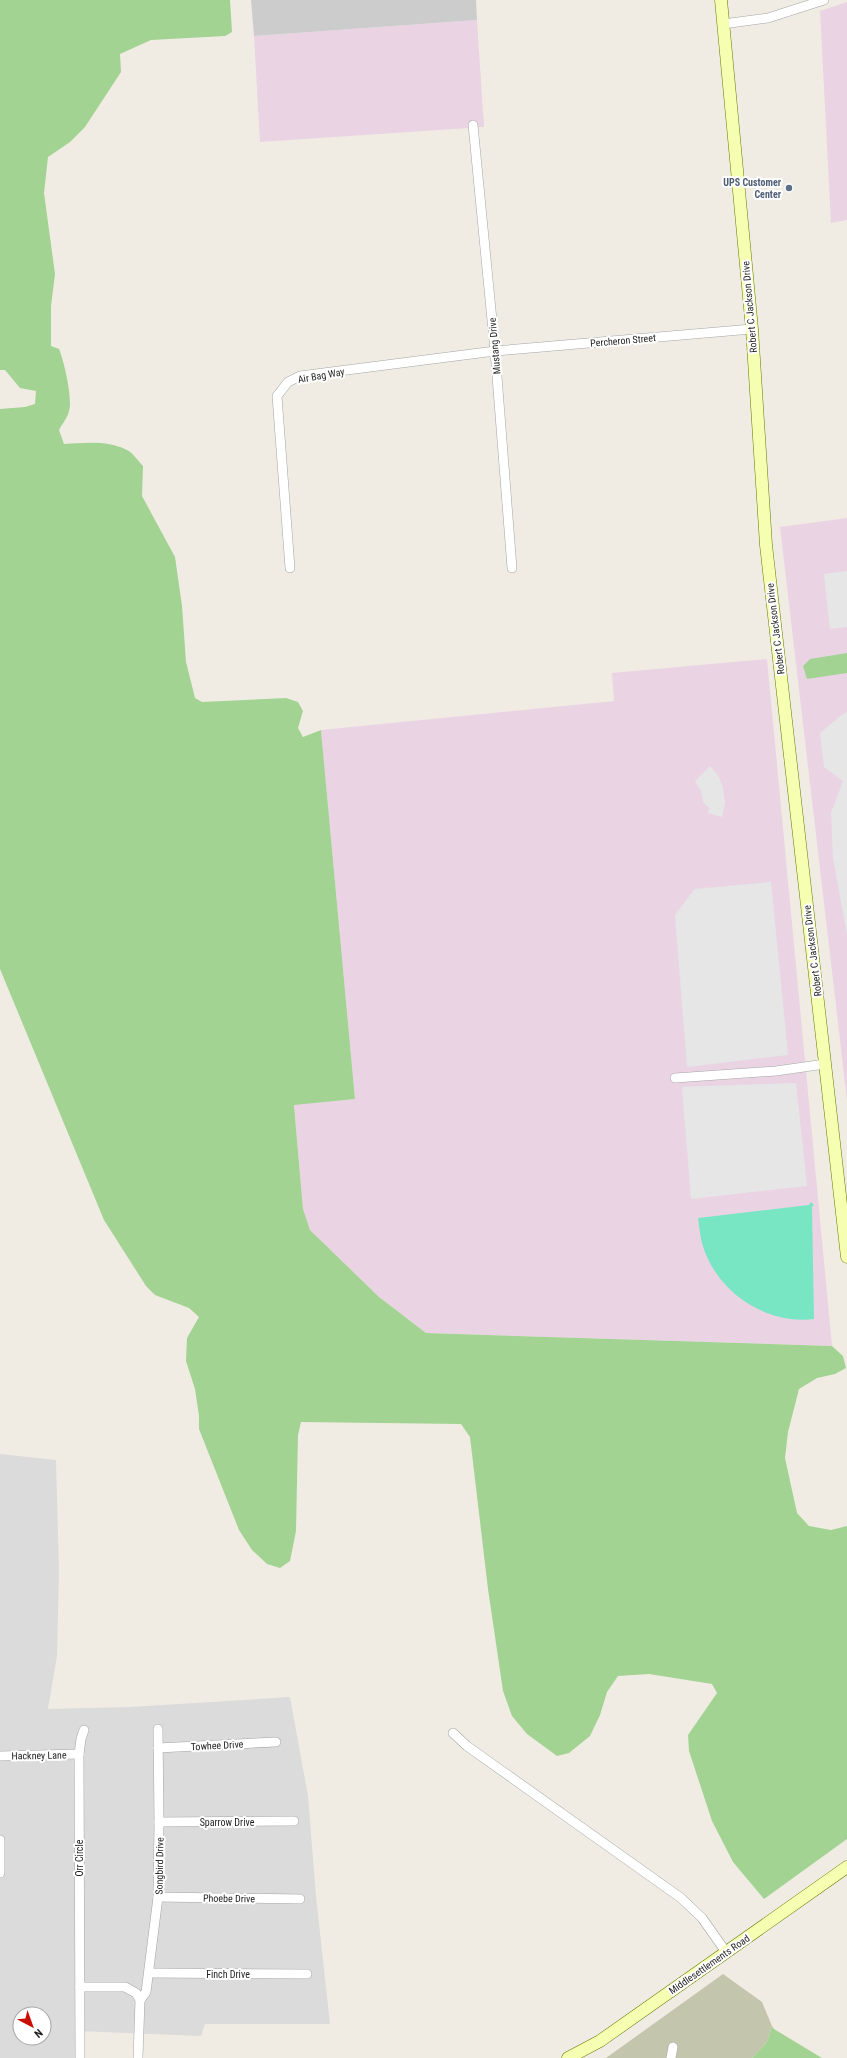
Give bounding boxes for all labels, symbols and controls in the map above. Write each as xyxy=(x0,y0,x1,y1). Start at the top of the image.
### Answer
place label: UPS Customer Center xyxy=(723,177,782,200)
marker: UPS Customer Center xyxy=(784,183,794,193)
street label: Robert C Jackson Drive xyxy=(740,260,759,353)
street label: Mustang Drive xyxy=(487,317,502,375)
street label: Percheron Street xyxy=(590,332,656,349)
street label: Air Bag Way xyxy=(297,366,345,385)
street label: Robert C Jackson Drive xyxy=(764,582,787,675)
street label: Robert C Jackson Drive xyxy=(801,904,824,997)
street label: Towhee Drive xyxy=(190,1739,244,1752)
street label: Hackney Lane xyxy=(11,1750,67,1761)
street label: Sparrow Drive xyxy=(200,1817,255,1828)
street label: Songbird Drive xyxy=(154,1837,166,1895)
street label: Orr Circle xyxy=(74,1839,85,1876)
street label: Phoebe Drive xyxy=(203,1893,255,1904)
street label: Middlesettlements Road xyxy=(667,1932,752,1996)
street label: Finch Drive xyxy=(206,1969,250,1980)
north arrow xyxy=(12,2006,52,2046)
text: N xyxy=(31,2026,45,2040)

